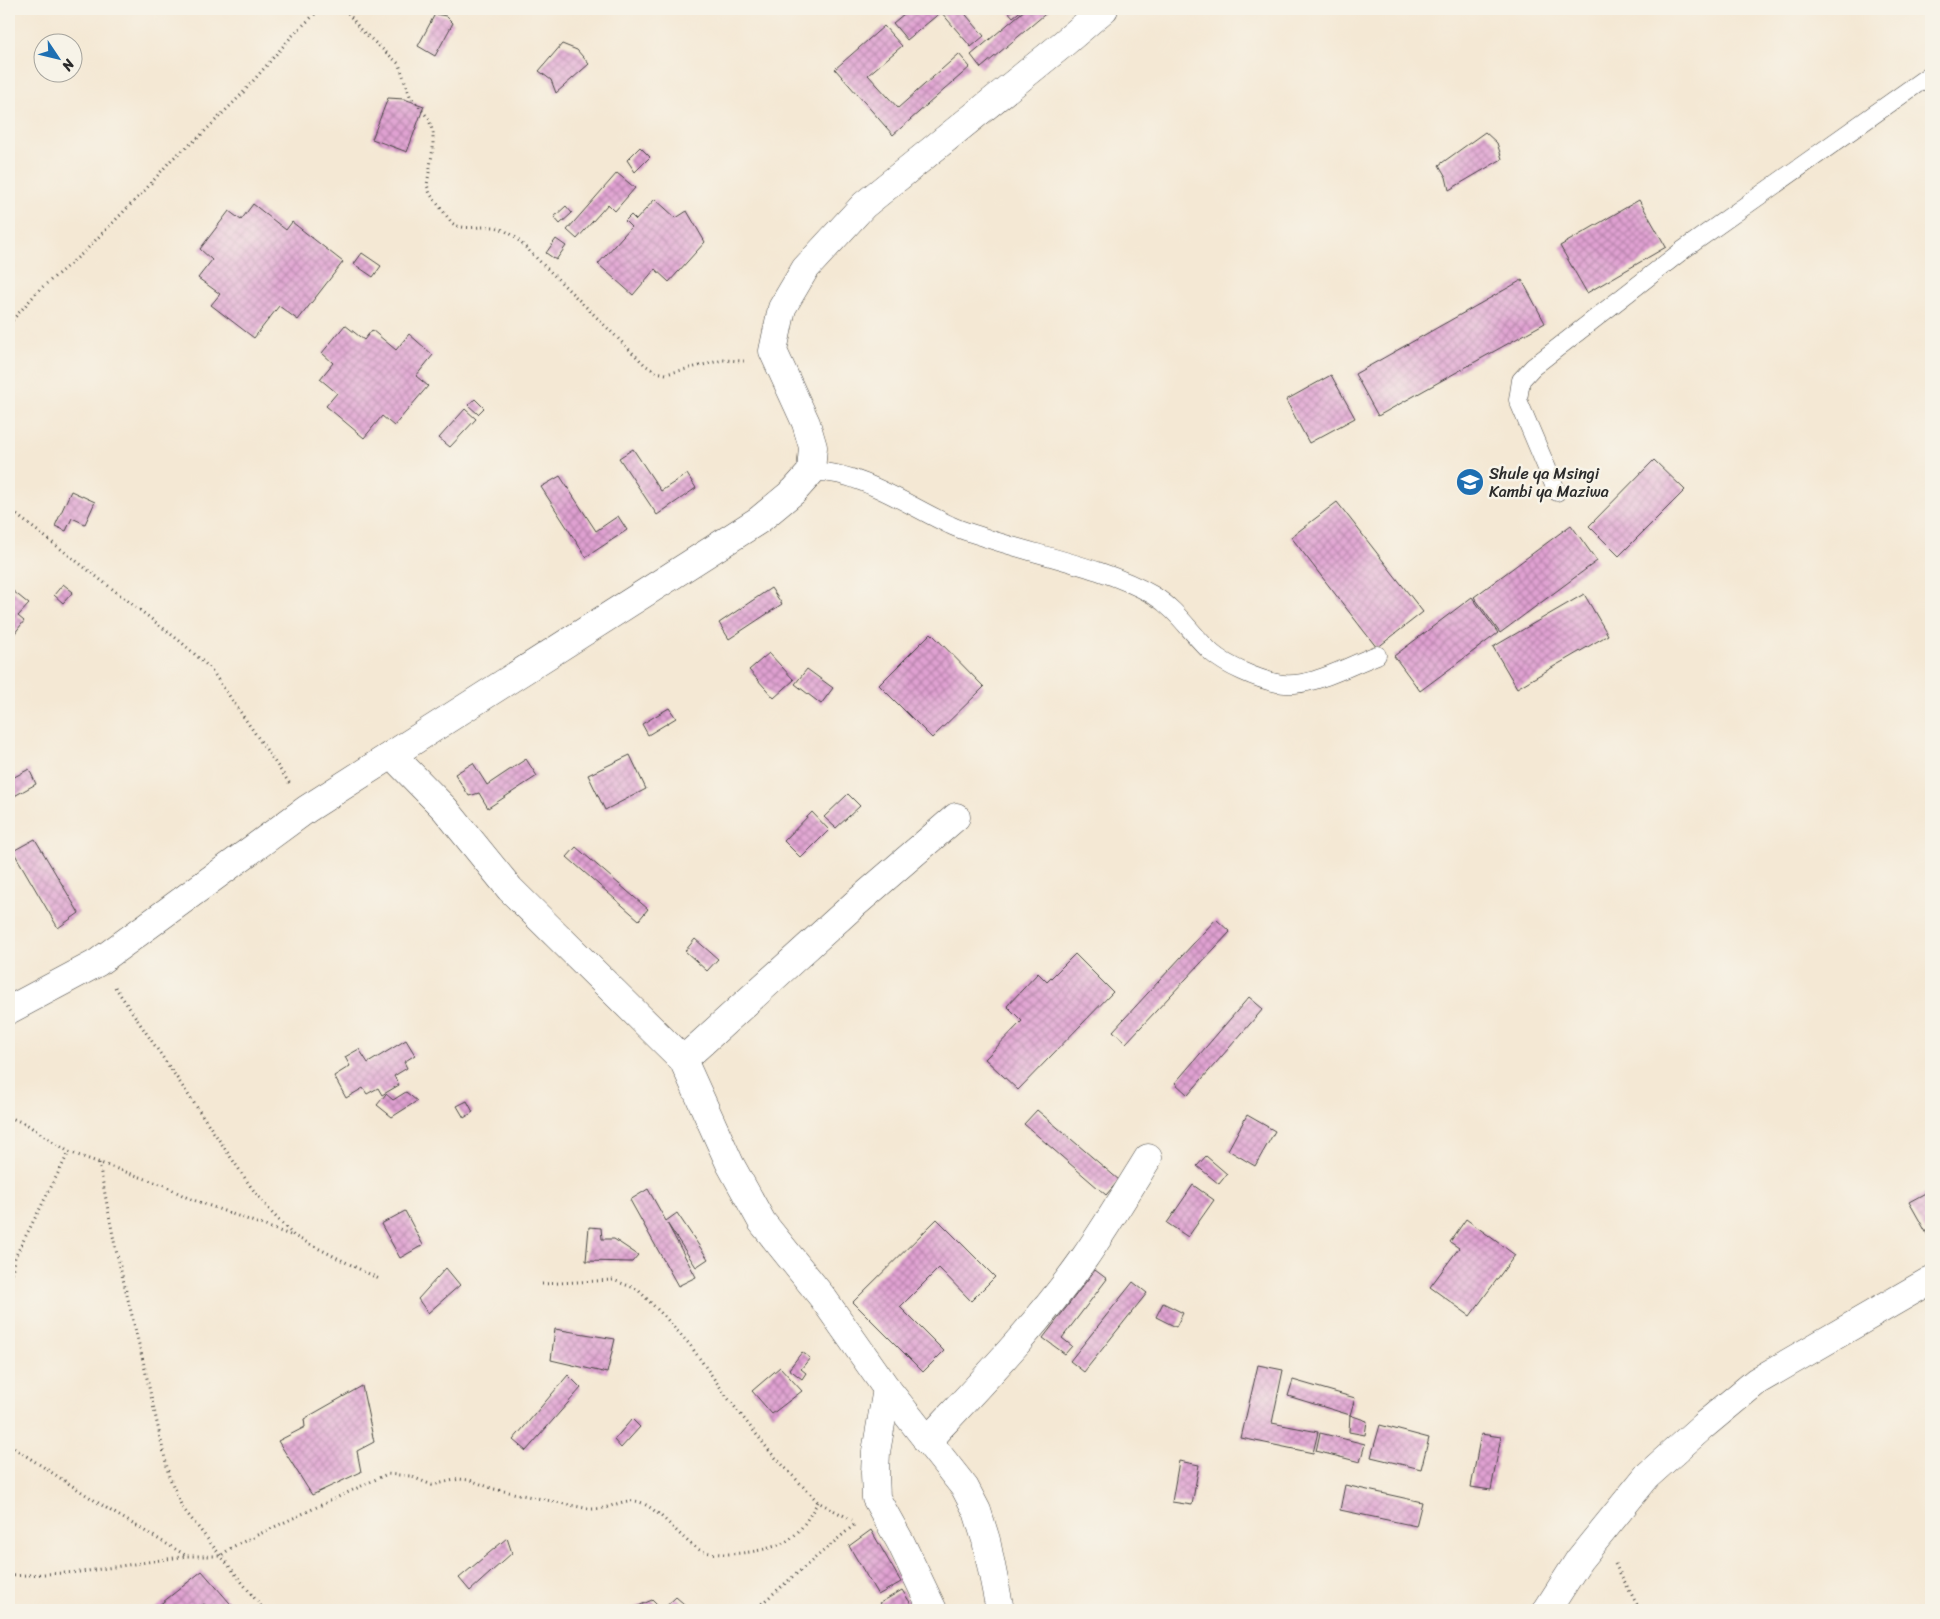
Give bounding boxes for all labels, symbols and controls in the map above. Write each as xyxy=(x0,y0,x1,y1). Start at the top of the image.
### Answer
north arrow xyxy=(32,32,82,82)
text: N xyxy=(55,53,82,77)
place label: Shule ya Msingi Kambi ya Maziwa xyxy=(1489,459,1609,506)
school or university icon: Shule ya Msingi Kambi ya Maziwa xyxy=(1455,467,1485,497)

